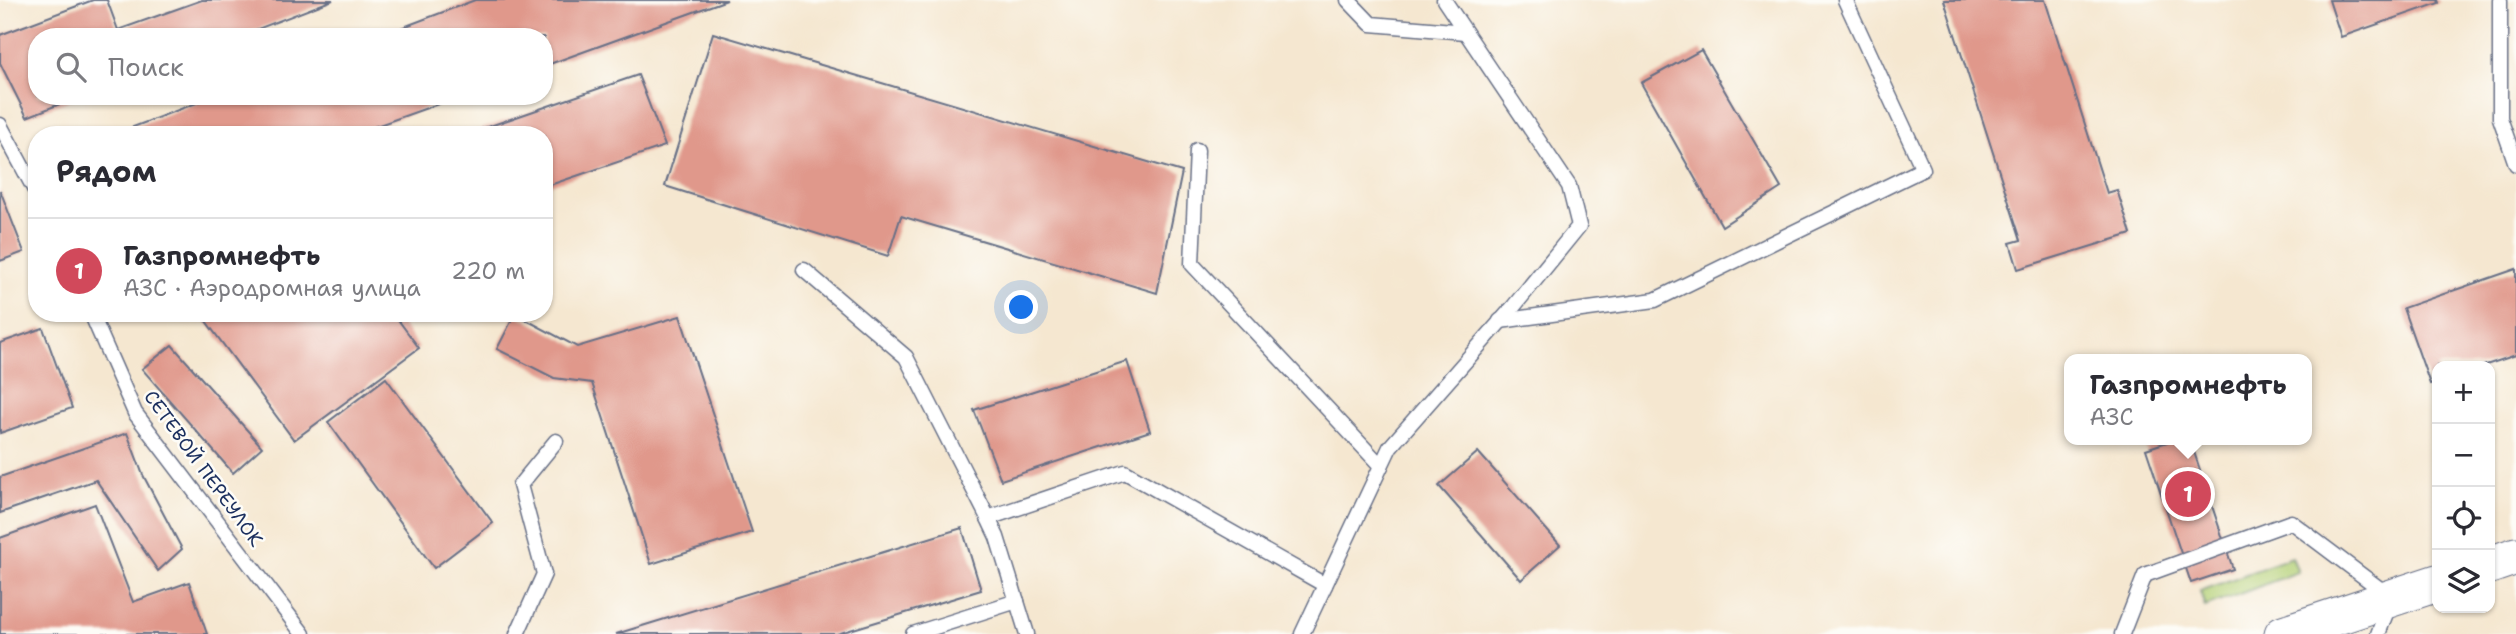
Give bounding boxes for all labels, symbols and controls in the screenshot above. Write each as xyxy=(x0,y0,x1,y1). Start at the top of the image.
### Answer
search box xyxy=(28,28,553,105)
icon: search xyxy=(52,48,90,86)
text: Поиск xyxy=(108,49,184,84)
text: Рядом xyxy=(56,151,156,192)
text: Газпромнефть xyxy=(123,238,320,273)
text: 1 xyxy=(74,256,84,286)
text: 220 m xyxy=(451,256,525,286)
text: АЗС · Аэродромная улица xyxy=(123,273,421,303)
your location xyxy=(1004,290,1038,324)
popup xyxy=(2064,354,2312,445)
map controls xyxy=(2432,361,2495,613)
button: + xyxy=(2432,361,2495,424)
text: Газпромнефть xyxy=(2089,367,2287,402)
street label: СЕТЕВОЙ ПЕРЕУЛОК xyxy=(138,385,269,551)
text: АЗС xyxy=(2089,402,2134,432)
button: − xyxy=(2432,424,2495,487)
pin: 1 xyxy=(2165,468,2211,520)
button: locate xyxy=(2432,487,2495,550)
button: layers xyxy=(2432,550,2495,613)

